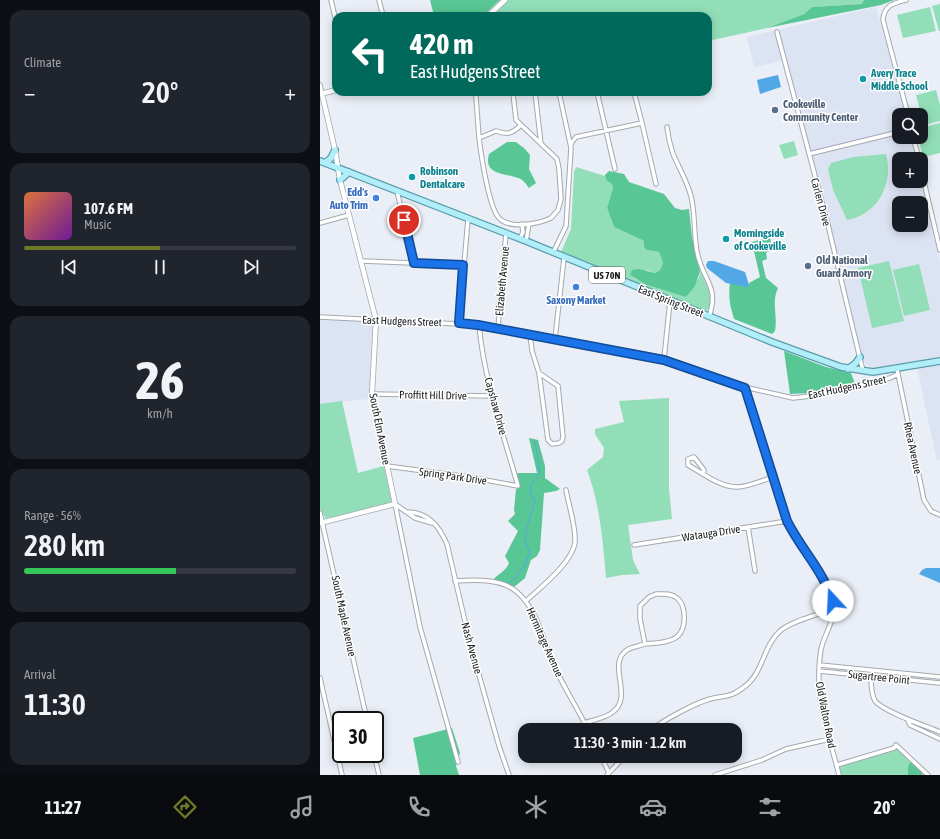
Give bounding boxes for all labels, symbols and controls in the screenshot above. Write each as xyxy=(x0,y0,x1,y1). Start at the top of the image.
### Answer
icon: left xyxy=(344,28,396,80)
text: 420 m xyxy=(410,28,473,60)
text: Climate xyxy=(24,55,61,70)
text: East Hudgens Street xyxy=(410,61,540,82)
place label: Avery Trace Middle School xyxy=(870,67,929,92)
marker: Avery Trace Middle School xyxy=(858,74,868,84)
text: 20° xyxy=(142,75,178,109)
text: − xyxy=(24,79,35,105)
text: + xyxy=(285,79,296,105)
place label: Cookeville Community Center xyxy=(783,98,859,123)
marker: Cookeville Community Center xyxy=(770,105,780,115)
map controls xyxy=(892,108,928,232)
button: search xyxy=(892,108,928,144)
button: + xyxy=(892,152,928,188)
place label: Robinson Dentalcare xyxy=(420,165,465,190)
marker: Robinson Dentalcare xyxy=(407,172,417,182)
street label: Carlen Drive xyxy=(809,177,833,227)
place label: Edd's Auto Trim xyxy=(329,186,368,211)
marker: Edd's Auto Trim xyxy=(371,193,381,203)
button: − xyxy=(892,196,928,232)
text: 107.6 FM xyxy=(84,200,133,217)
pin xyxy=(387,203,421,237)
icon: arrive xyxy=(393,209,415,231)
text: Music xyxy=(84,217,111,232)
place label: Morningside of Cookeville xyxy=(734,227,786,252)
marker: Morningside of Cookeville xyxy=(721,234,731,244)
street label: Elizabeth Avenue xyxy=(493,246,511,316)
place label: Old National Guard Armory xyxy=(816,254,872,279)
icon: previous xyxy=(58,256,80,278)
icon: pause xyxy=(149,256,171,278)
icon: next xyxy=(240,256,262,278)
marker: Old National Guard Armory xyxy=(803,261,813,271)
road number: US 70N xyxy=(589,267,625,283)
marker: Saxony Market xyxy=(571,282,581,292)
street label: East Spring Street xyxy=(636,282,706,320)
place label: Saxony Market xyxy=(546,294,606,306)
street label: East Hudgens Street xyxy=(362,314,442,328)
text: 26 xyxy=(136,350,184,410)
street label: East Hudgens Street xyxy=(807,373,887,401)
street label: Capshaw Drive xyxy=(483,376,509,436)
street label: Proffitt Hill Drive xyxy=(399,388,467,402)
street label: South Elm Avenue xyxy=(367,392,393,466)
text: km/h xyxy=(147,406,173,421)
street label: Rhea Avenue xyxy=(902,421,924,475)
street label: Spring Park Drive xyxy=(418,465,488,487)
text: Range · 56% xyxy=(24,508,81,523)
street label: Watauga Drive xyxy=(681,522,741,544)
text: 280 km xyxy=(24,528,105,562)
street label: South Maple Avenue xyxy=(330,574,358,658)
position arrow xyxy=(812,580,854,622)
street label: Hermitage Avenue xyxy=(524,605,566,679)
street label: Nash Avenue xyxy=(459,621,485,675)
text: Arrival xyxy=(24,667,56,682)
street label: Sugartree Point xyxy=(848,668,910,686)
street label: Old Walton Road xyxy=(814,681,838,749)
text: 11:30 xyxy=(24,687,86,721)
speed limit sign: 30 xyxy=(332,711,384,763)
text: 11:30 · 3 min · 1.2 km xyxy=(574,734,686,751)
icon: directions xyxy=(171,793,199,821)
icon: music xyxy=(288,793,316,821)
icon: phone xyxy=(405,793,433,821)
icon: climate xyxy=(522,793,550,821)
icon: car xyxy=(639,793,667,821)
icon: filters xyxy=(756,793,784,821)
text: 11:27 xyxy=(45,797,82,818)
text: 20° xyxy=(873,797,895,818)

